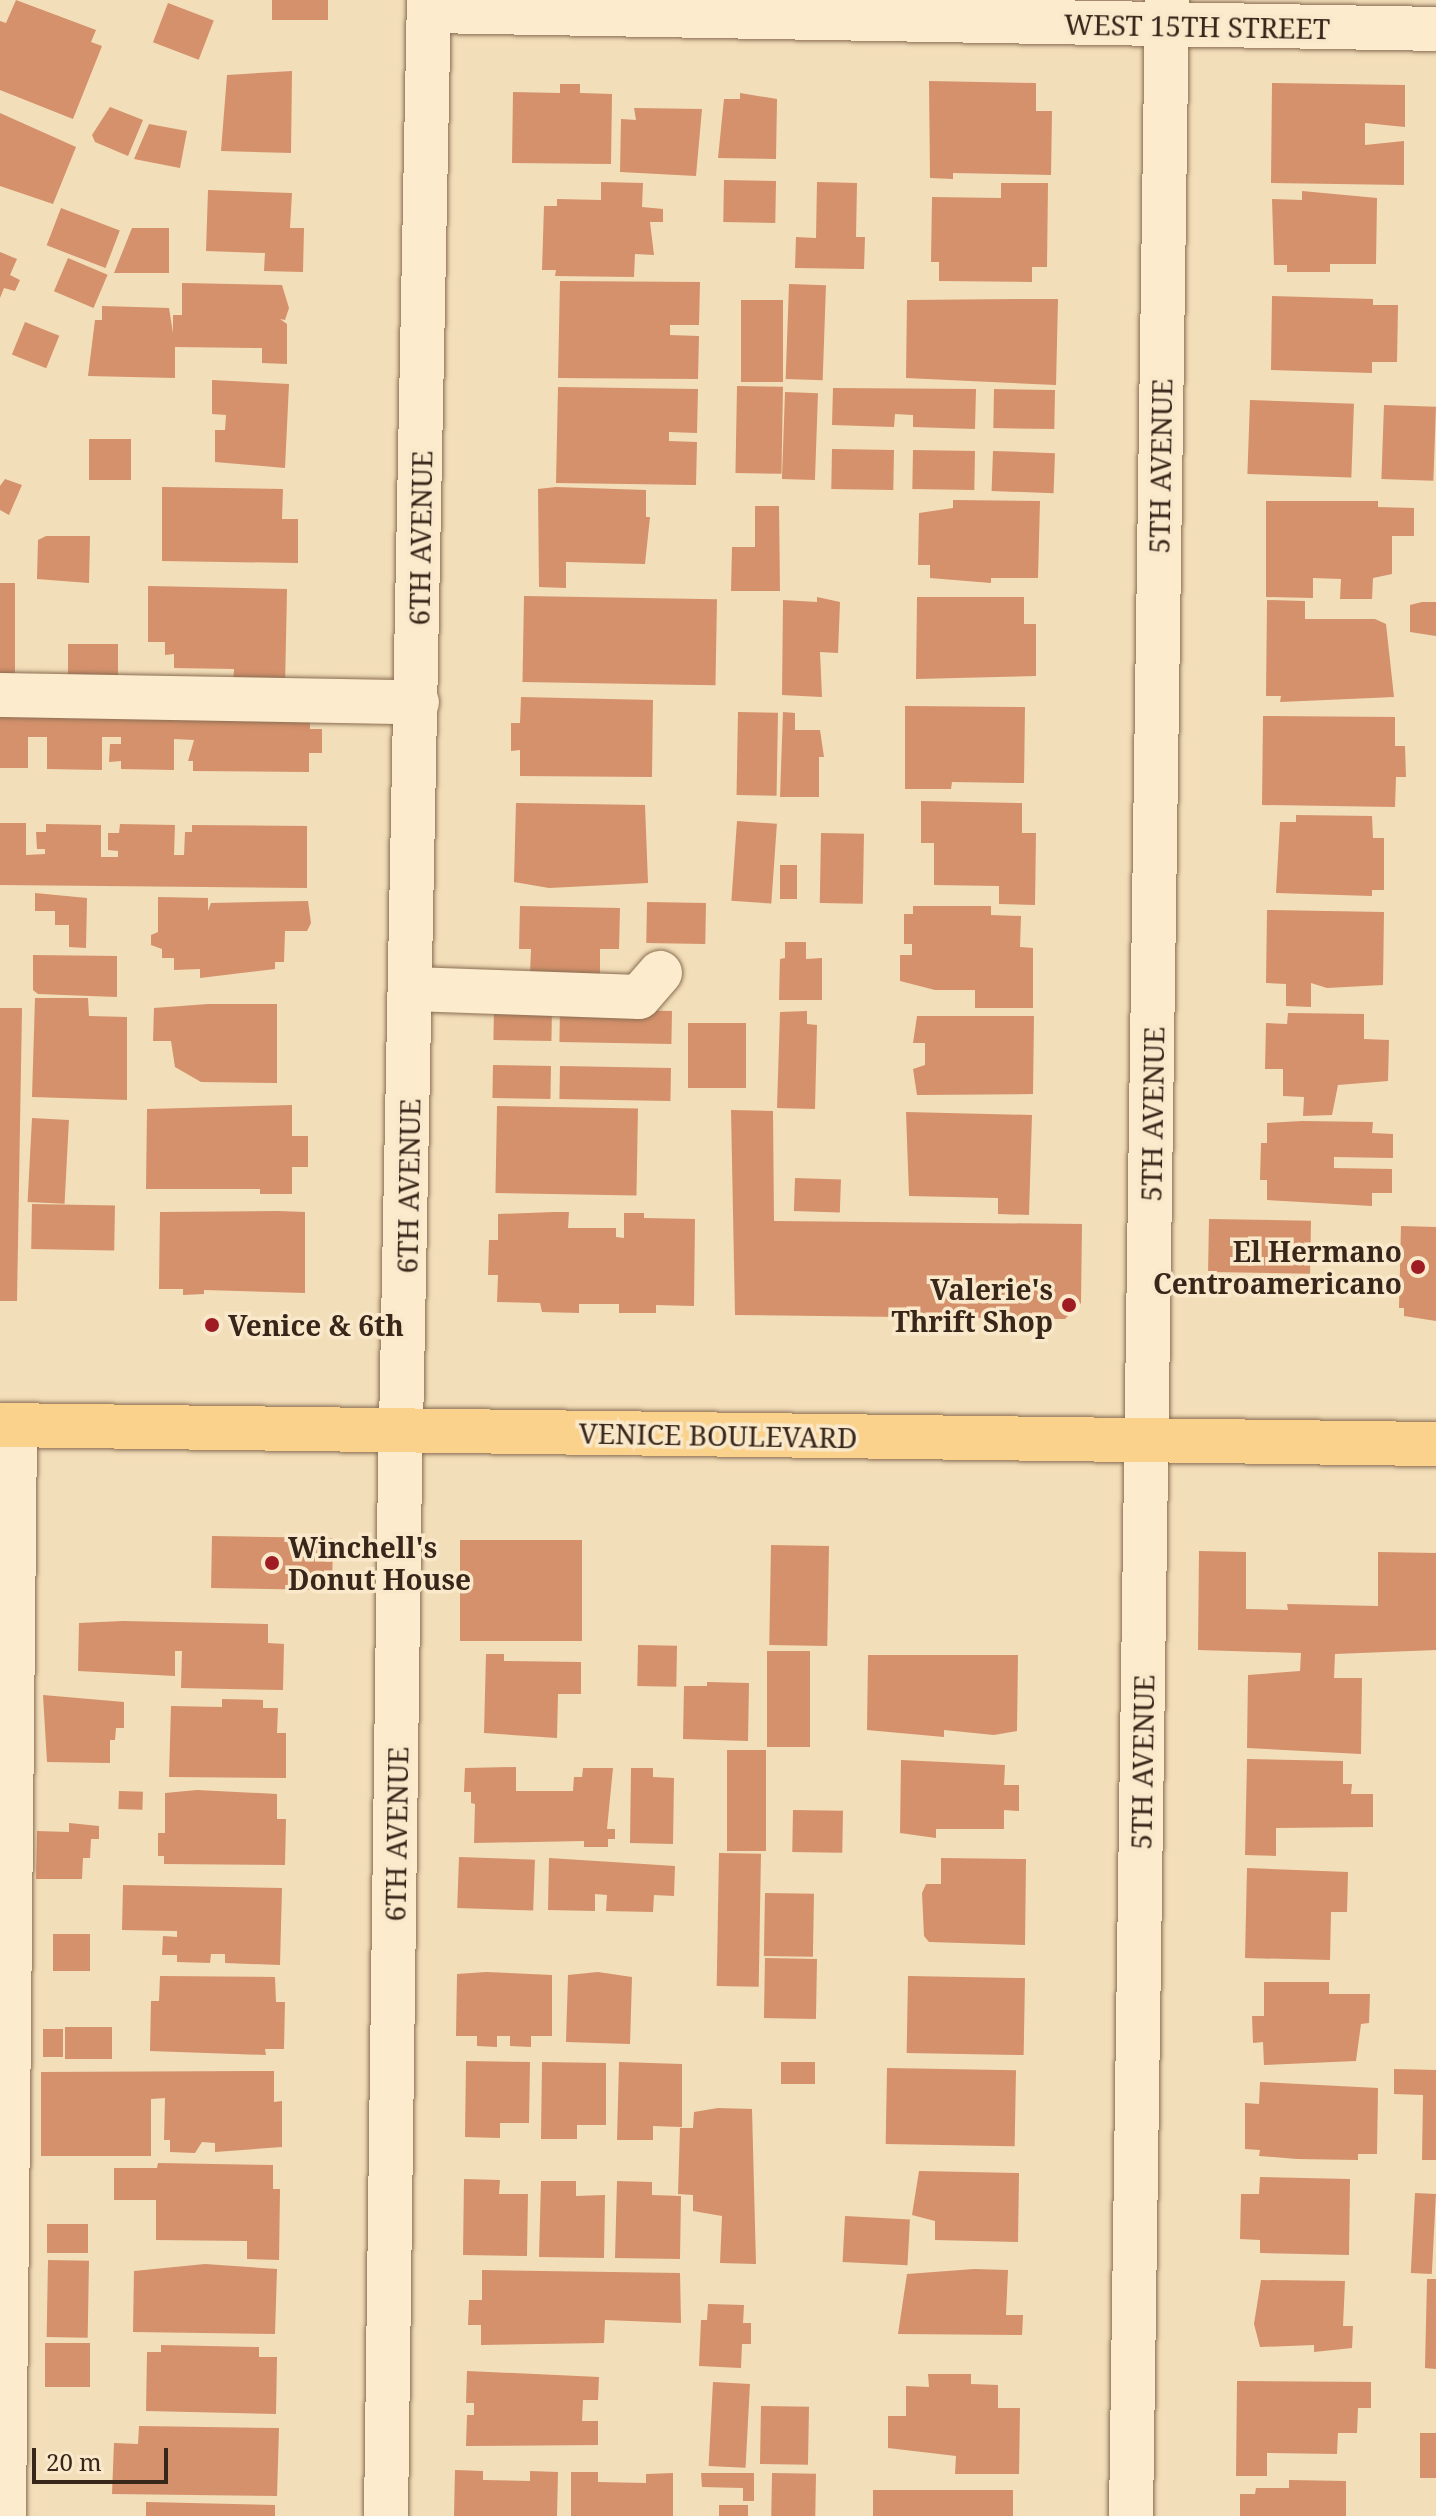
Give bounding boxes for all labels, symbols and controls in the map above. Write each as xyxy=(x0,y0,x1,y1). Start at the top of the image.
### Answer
street label: WEST 15TH STREET xyxy=(1064,7,1330,45)
street label: 5TH AVENUE xyxy=(1142,378,1178,554)
street label: 6TH AVENUE xyxy=(402,450,438,626)
street label: 5TH AVENUE xyxy=(1134,1026,1170,1202)
street label: 6TH AVENUE xyxy=(390,1098,426,1274)
place label: El Hermano Centroamericano xyxy=(1153,1234,1402,1300)
marker: El Hermano Centroamericano xyxy=(1409,1258,1427,1276)
place label: Valerie's Thrift Shop xyxy=(891,1272,1053,1338)
marker: Valerie's Thrift Shop xyxy=(1060,1296,1078,1314)
place label: Venice & 6th xyxy=(228,1308,404,1342)
marker: Venice & 6th xyxy=(203,1316,221,1334)
street label: VENICE BOULEVARD xyxy=(578,1416,858,1454)
place label: Winchell's Donut House xyxy=(288,1530,471,1596)
marker: Winchell's Donut House xyxy=(263,1554,281,1572)
street label: 5TH AVENUE xyxy=(1124,1674,1160,1850)
street label: 6TH AVENUE xyxy=(378,1746,414,1922)
scale bar xyxy=(36,2432,172,2482)
text: 20 m xyxy=(46,2445,102,2478)

